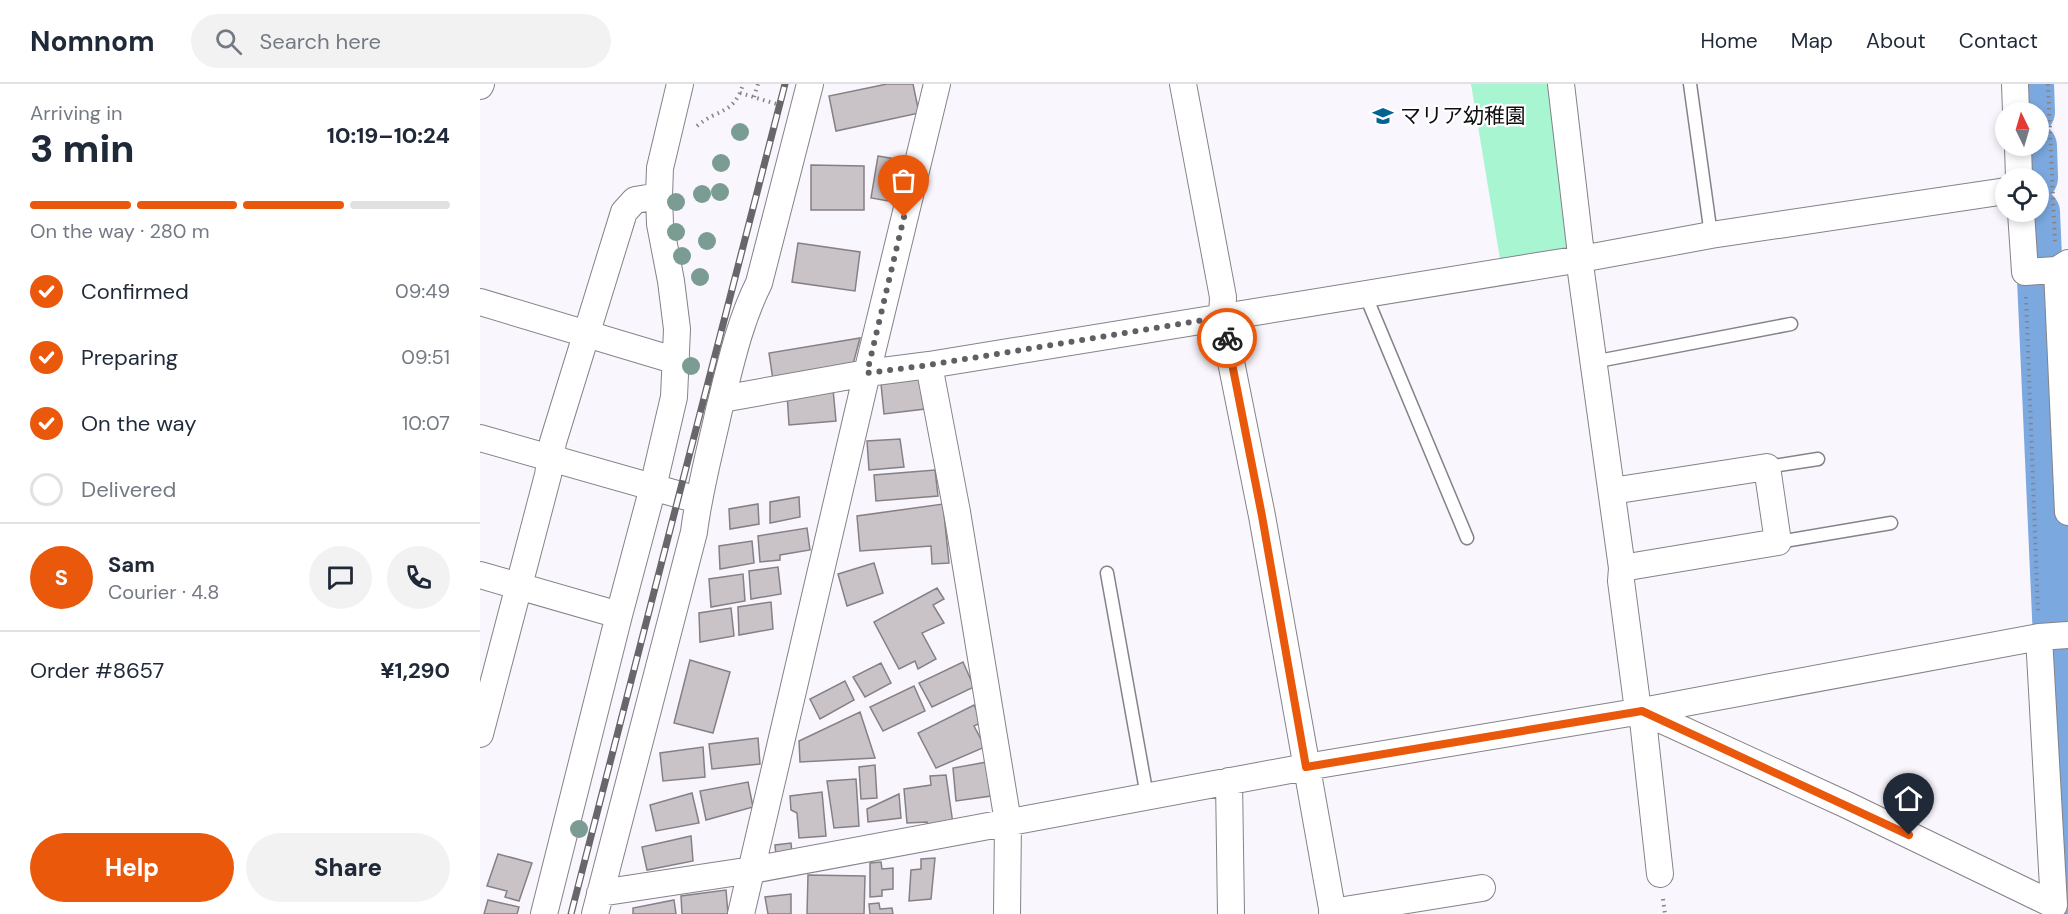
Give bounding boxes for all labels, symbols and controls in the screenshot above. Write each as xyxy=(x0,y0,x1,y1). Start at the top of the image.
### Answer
search box xyxy=(191,14,611,68)
text: Nomnom xyxy=(30,23,155,60)
icon: search xyxy=(212,25,245,58)
text: Search here xyxy=(260,27,381,56)
text: Home xyxy=(1700,27,1758,55)
text: Map xyxy=(1791,27,1833,55)
text: About xyxy=(1866,27,1926,55)
text: Contact xyxy=(1959,27,2038,55)
text: Arriving in xyxy=(30,100,122,126)
place label: マリア幼稚園 xyxy=(1400,102,1526,130)
north arrow xyxy=(1995,102,2049,156)
map controls xyxy=(1995,102,2049,222)
school or university icon: マリア幼稚園 xyxy=(1371,104,1395,128)
text: 10:19–10:24 xyxy=(327,121,450,150)
text: 3 min xyxy=(30,123,135,174)
pin xyxy=(878,155,929,217)
icon: bag xyxy=(887,164,920,197)
button: locate xyxy=(1995,168,2049,222)
text: On the way · 280 m xyxy=(30,218,210,244)
icon: check xyxy=(30,275,63,308)
text: Confirmed xyxy=(81,277,189,306)
text: 09:49 xyxy=(395,278,450,304)
courier xyxy=(1197,308,1257,368)
icon: bike xyxy=(1211,322,1244,355)
icon: check xyxy=(30,341,63,374)
text: Preparing xyxy=(81,343,178,372)
text: 09:51 xyxy=(401,344,450,370)
icon: check xyxy=(30,407,63,440)
text: On the way xyxy=(81,409,196,438)
text: 10:07 xyxy=(402,410,450,436)
text: Delivered xyxy=(81,475,176,504)
button: chat xyxy=(309,546,372,609)
button: phone xyxy=(387,546,450,609)
text: Sam xyxy=(108,550,155,579)
text: S xyxy=(55,563,68,592)
text: Courier · 4.8 xyxy=(108,579,219,605)
text: Order #8657 xyxy=(30,656,164,685)
text: ¥1,290 xyxy=(380,656,450,685)
pin xyxy=(1883,773,1934,835)
icon: home xyxy=(1892,782,1925,815)
button: Help xyxy=(30,833,234,902)
button: Share xyxy=(246,833,450,902)

